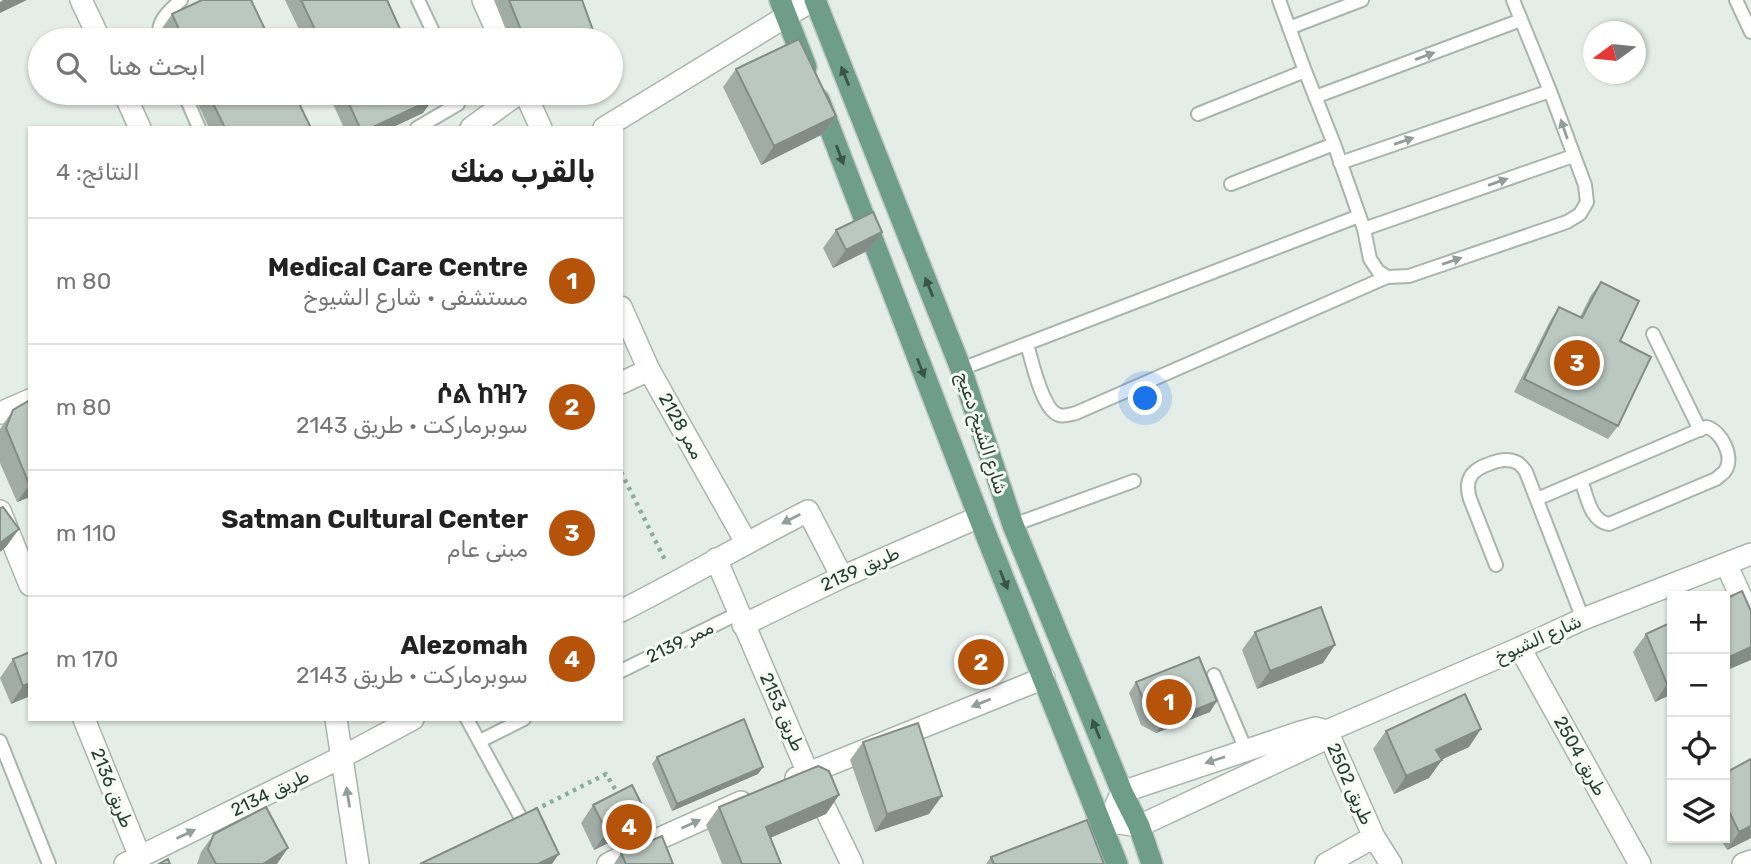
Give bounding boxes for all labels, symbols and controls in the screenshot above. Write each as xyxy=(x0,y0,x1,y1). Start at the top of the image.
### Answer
north arrow xyxy=(1583,21,1646,84)
search box xyxy=(28,28,623,105)
icon: search xyxy=(52,48,90,86)
one-way arrow xyxy=(1414,50,1435,61)
text: ابحث هنا xyxy=(108,51,206,82)
one-way arrow xyxy=(839,65,850,86)
one-way arrow xyxy=(1558,118,1569,139)
one-way arrow xyxy=(1394,135,1415,146)
one-way arrow xyxy=(835,145,846,166)
text: بالقرب منك xyxy=(450,154,595,190)
text: النتائج: 4 xyxy=(56,158,140,186)
one-way arrow xyxy=(1488,176,1509,187)
text: Medical Care Centre xyxy=(268,252,528,283)
one-way arrow xyxy=(1442,255,1463,266)
text: 80 m xyxy=(56,267,111,295)
text: 1 xyxy=(566,267,578,295)
one-way arrow xyxy=(923,276,934,297)
text: مستشفى · شارع الشيوخ xyxy=(303,283,528,311)
pin: 3 xyxy=(1554,337,1600,389)
one-way arrow xyxy=(916,357,927,378)
street label: شارع الشيخ دعيج xyxy=(950,369,1012,498)
text: ሶል ከዝን xyxy=(436,379,528,410)
your location xyxy=(1128,381,1162,415)
street label: ممر 2128 xyxy=(654,389,708,463)
text: 80 m xyxy=(56,393,111,421)
text: 2 xyxy=(565,393,579,421)
text: سوبرماركت · طريق 2143 xyxy=(296,411,528,439)
text: Satman Cultural Center xyxy=(221,504,528,535)
one-way arrow xyxy=(781,514,801,525)
text: 110 m xyxy=(56,519,116,547)
text: 3 xyxy=(564,519,580,547)
text: مبنى عام xyxy=(447,535,528,563)
street label: طريق 2139 xyxy=(817,542,903,596)
one-way arrow xyxy=(999,569,1010,590)
map controls xyxy=(1667,591,1730,843)
button: + xyxy=(1667,591,1730,654)
street label: شارع الشيوخ xyxy=(1491,610,1585,669)
street label: ممر 2139 xyxy=(643,616,717,668)
text: Alezomah xyxy=(400,630,528,661)
pin: 2 xyxy=(958,636,1004,688)
text: 170 m xyxy=(56,645,118,673)
text: 4 xyxy=(564,645,580,673)
button: − xyxy=(1667,654,1730,717)
text: سوبرماركت · طريق 2143 xyxy=(296,661,528,689)
street label: طريق 2153 xyxy=(755,669,809,755)
pin: 1 xyxy=(1146,676,1192,728)
one-way arrow xyxy=(970,698,991,709)
street label: طريق 2504 xyxy=(1549,712,1611,800)
button: locate xyxy=(1667,717,1730,780)
one-way arrow xyxy=(1090,718,1101,739)
street label: طريق 2502 xyxy=(1322,740,1378,828)
street label: طريق 2136 xyxy=(86,745,138,831)
one-way arrow xyxy=(1204,755,1225,766)
street label: طريق 2134 xyxy=(227,765,313,821)
button: layers xyxy=(1667,780,1730,843)
one-way arrow xyxy=(342,785,353,807)
pin: 4 xyxy=(606,801,652,853)
one-way arrow xyxy=(681,818,702,829)
one-way arrow xyxy=(176,829,196,840)

